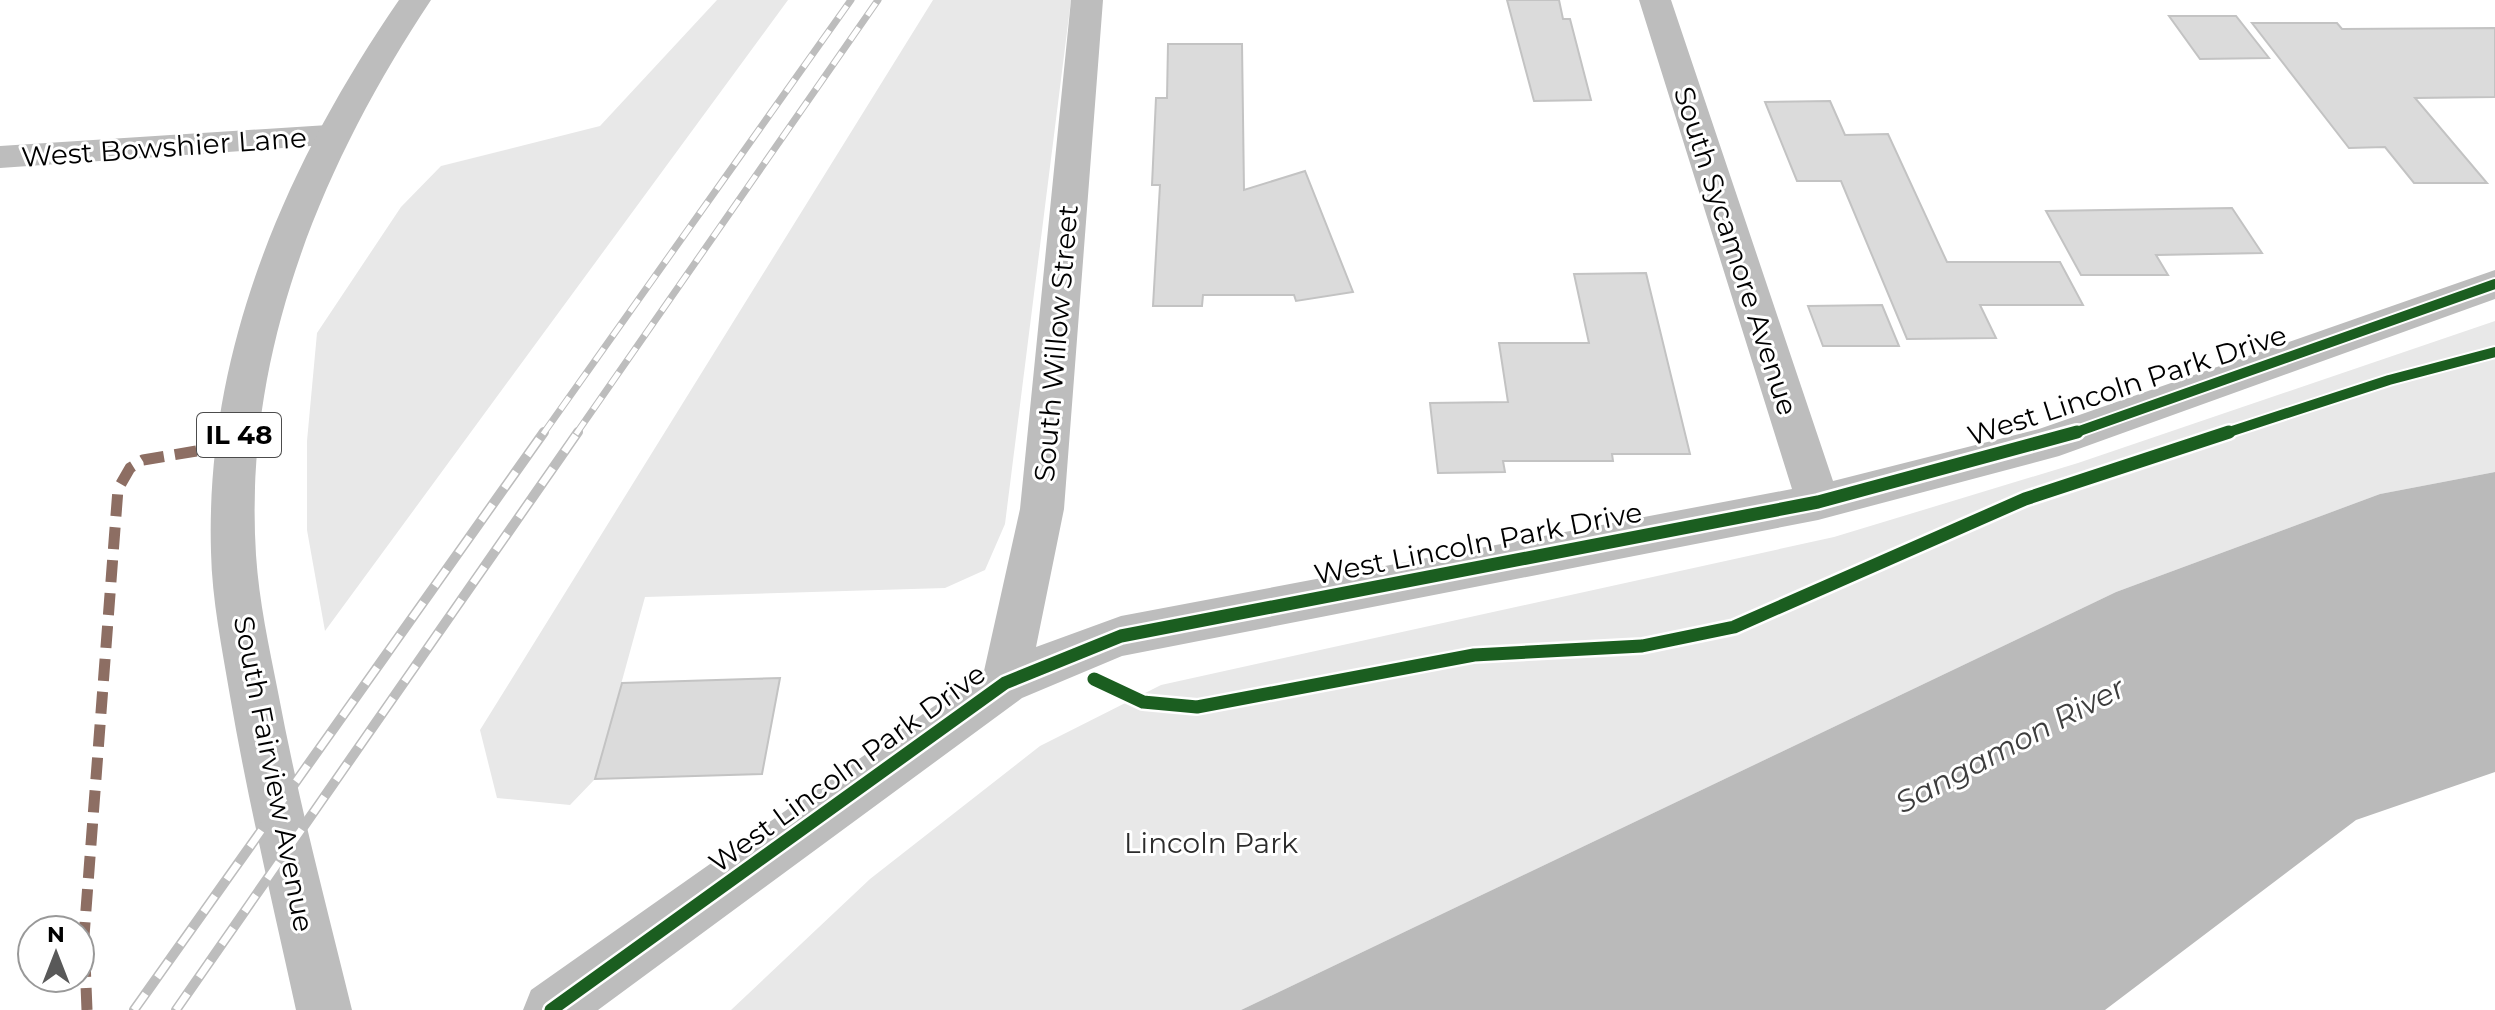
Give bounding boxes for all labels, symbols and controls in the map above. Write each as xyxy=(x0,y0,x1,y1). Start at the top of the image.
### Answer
street label: South Sycamore Avenue xyxy=(1667,82,1805,420)
street label: West Bowshier Lane xyxy=(20,120,308,174)
street label: South Willow Street xyxy=(1027,203,1085,483)
street label: West Lincoln Park Drive xyxy=(1963,317,2291,453)
road number: IL 48 xyxy=(197,413,281,457)
street label: West Lincoln Park Drive xyxy=(1311,495,1645,591)
street label: South Fairview Avenue xyxy=(227,613,321,935)
street label: West Lincoln Park Drive xyxy=(702,656,992,880)
water label: Sangamon River xyxy=(1889,668,2132,821)
park label: Lincoln Park xyxy=(1124,826,1298,860)
north arrow xyxy=(16,914,96,994)
text: N xyxy=(47,921,65,948)

